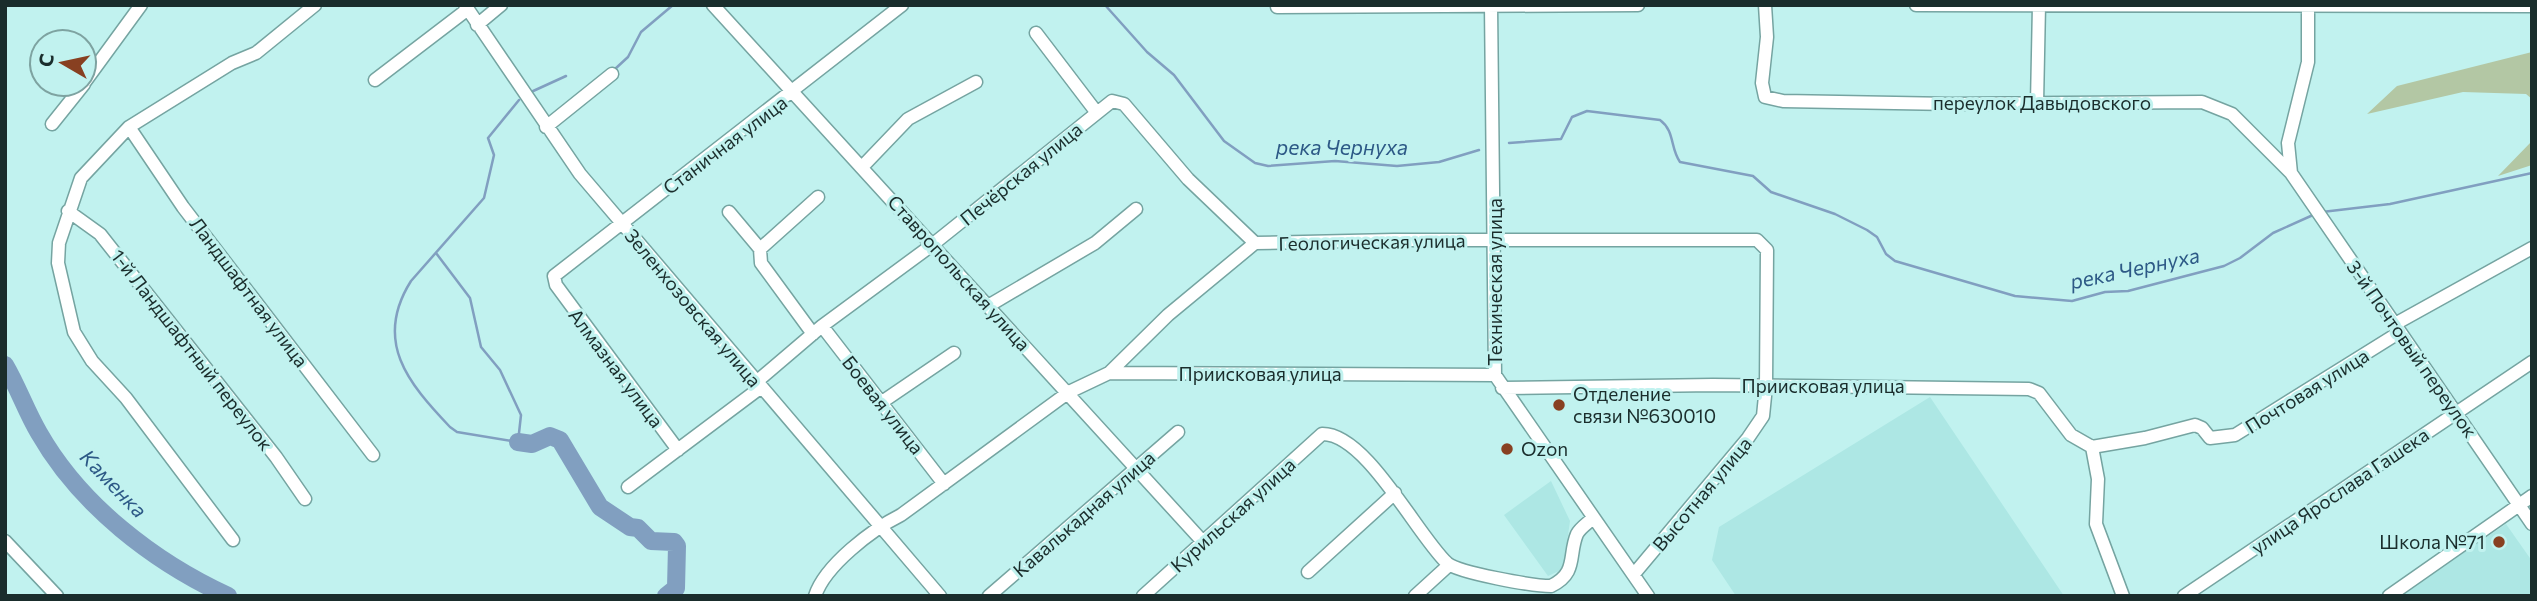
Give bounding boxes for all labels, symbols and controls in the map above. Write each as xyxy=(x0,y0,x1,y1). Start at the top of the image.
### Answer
north arrow xyxy=(28,28,98,98)
text: С xyxy=(33,52,58,68)
street label: Станичная улица xyxy=(658,90,791,199)
street label: переулок Давыдовского xyxy=(1933,91,2151,114)
street label: Печёрская улица xyxy=(955,117,1086,230)
water label: река Чернуха xyxy=(1275,134,1408,159)
street label: Ставропольская улица xyxy=(883,190,1035,355)
street label: Техническая улица xyxy=(1483,198,1506,366)
street label: Ландшафтная улица xyxy=(186,212,313,371)
street label: Зеленхозовская улица xyxy=(620,224,766,391)
street label: Геологическая улица xyxy=(1278,228,1466,255)
water label: река Чернуха xyxy=(2067,242,2202,294)
street label: 1-й Ландшафтный переулок xyxy=(107,245,278,455)
street label: 3-й Почтовый переулок xyxy=(2342,256,2482,442)
street label: Алмазная улица xyxy=(564,304,669,432)
street label: Почтовая улица xyxy=(2241,343,2373,438)
street label: Боевая улица xyxy=(838,351,929,459)
street label: Приисковая улица xyxy=(1178,362,1342,385)
street label: Приисковая улица xyxy=(1741,374,1905,397)
place label: Отделение связи №630010 xyxy=(1573,382,1716,427)
marker: Отделение связи №630010 xyxy=(1551,397,1567,413)
street label: улица Ярослава Гашека xyxy=(2247,423,2433,559)
street label: Высотная улица xyxy=(1647,432,1756,555)
place label: Ozon xyxy=(1521,437,1568,460)
marker: Ozon xyxy=(1499,441,1515,457)
water label: Каменка xyxy=(76,444,153,522)
street label: Кавалькадная улица xyxy=(1008,446,1159,582)
street label: Курильская улица xyxy=(1166,453,1300,577)
place label: Школа №71 xyxy=(2379,530,2485,553)
marker: Школа №71 xyxy=(2491,534,2507,550)

